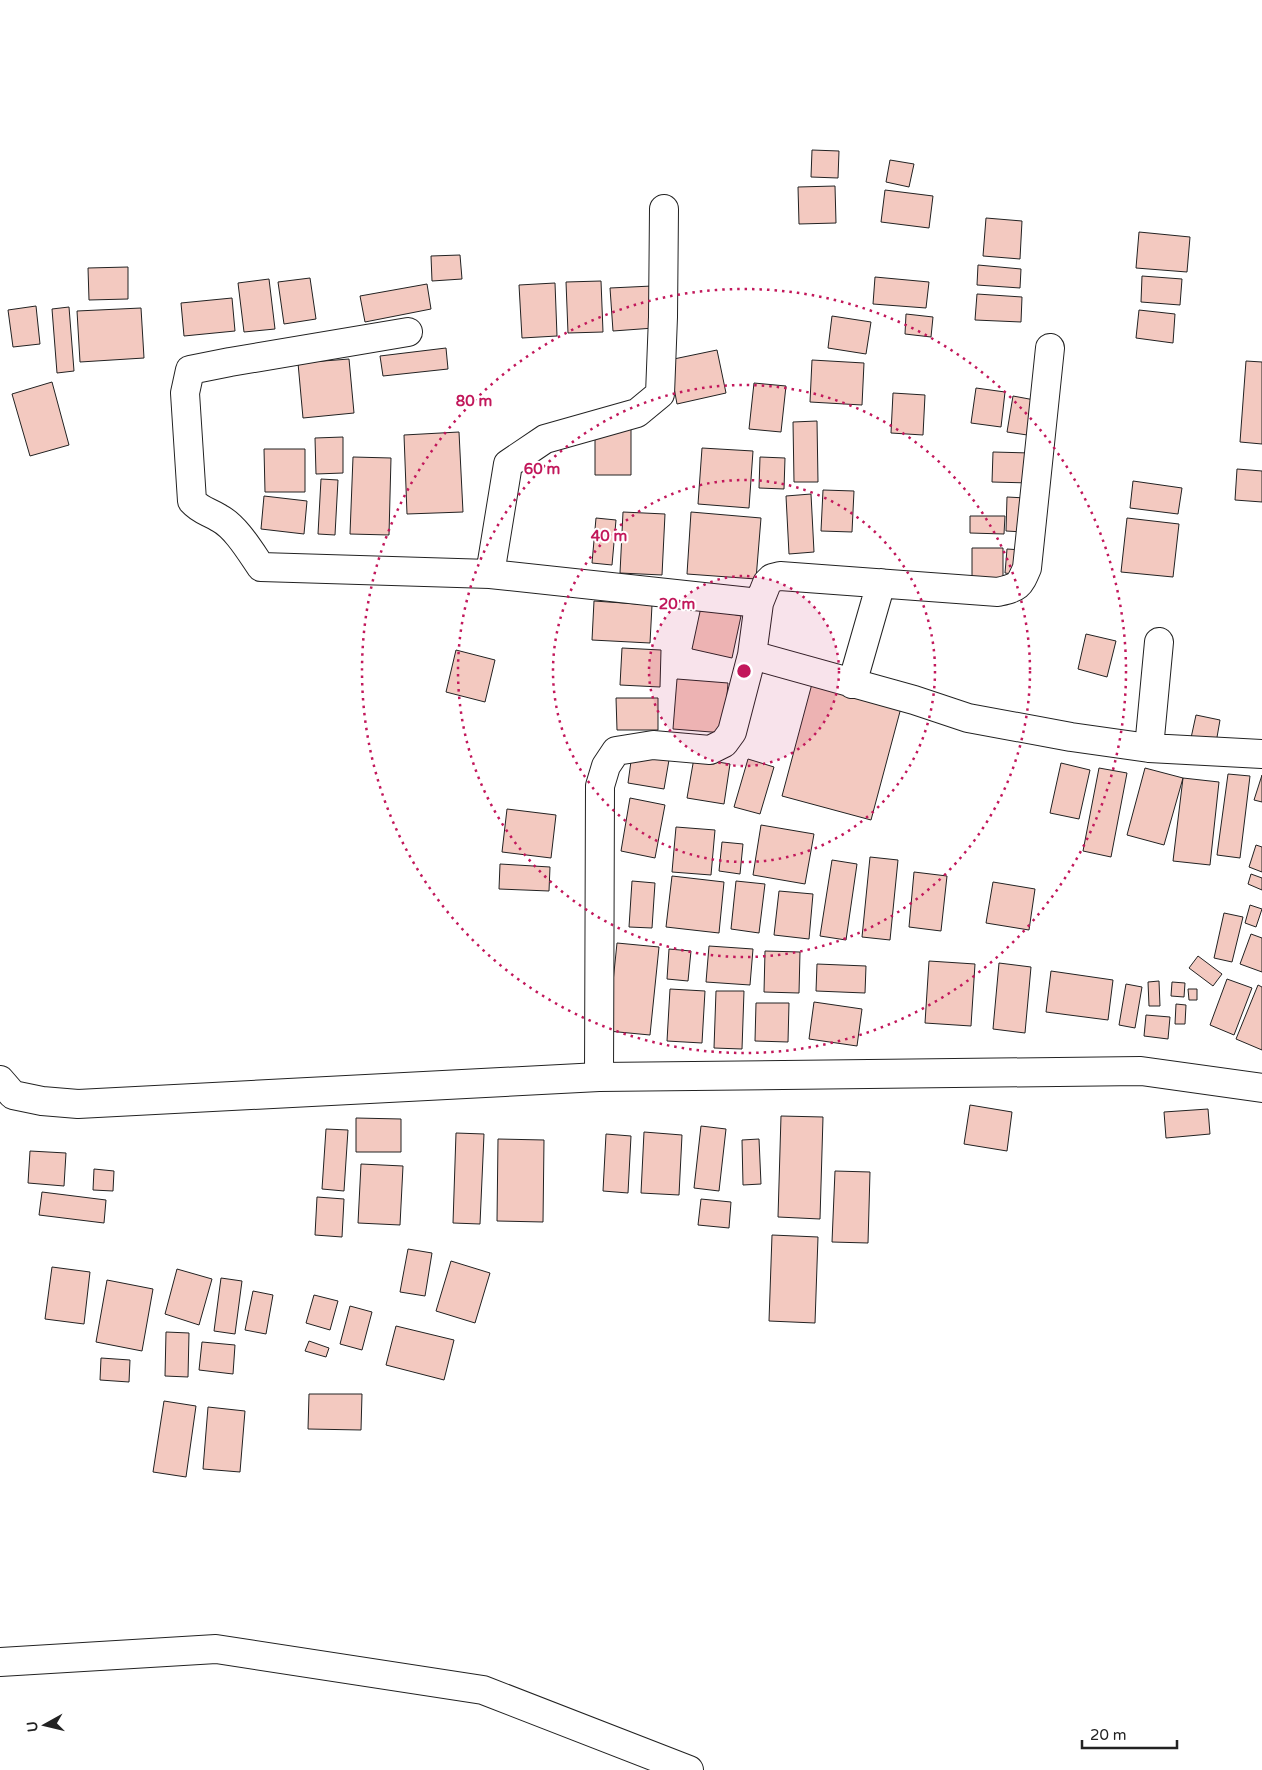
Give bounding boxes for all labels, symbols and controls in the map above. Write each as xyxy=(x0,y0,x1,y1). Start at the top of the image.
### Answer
text: 80 m xyxy=(456,392,492,410)
text: 60 m xyxy=(524,460,560,478)
text: 40 m xyxy=(591,527,627,545)
text: 20 m xyxy=(659,595,695,613)
centre of rings xyxy=(735,662,753,680)
north arrow xyxy=(20,1700,70,1750)
scale bar xyxy=(1082,1718,1177,1750)
text: U xyxy=(23,1720,42,1733)
text: 20 m xyxy=(1090,1726,1127,1744)

